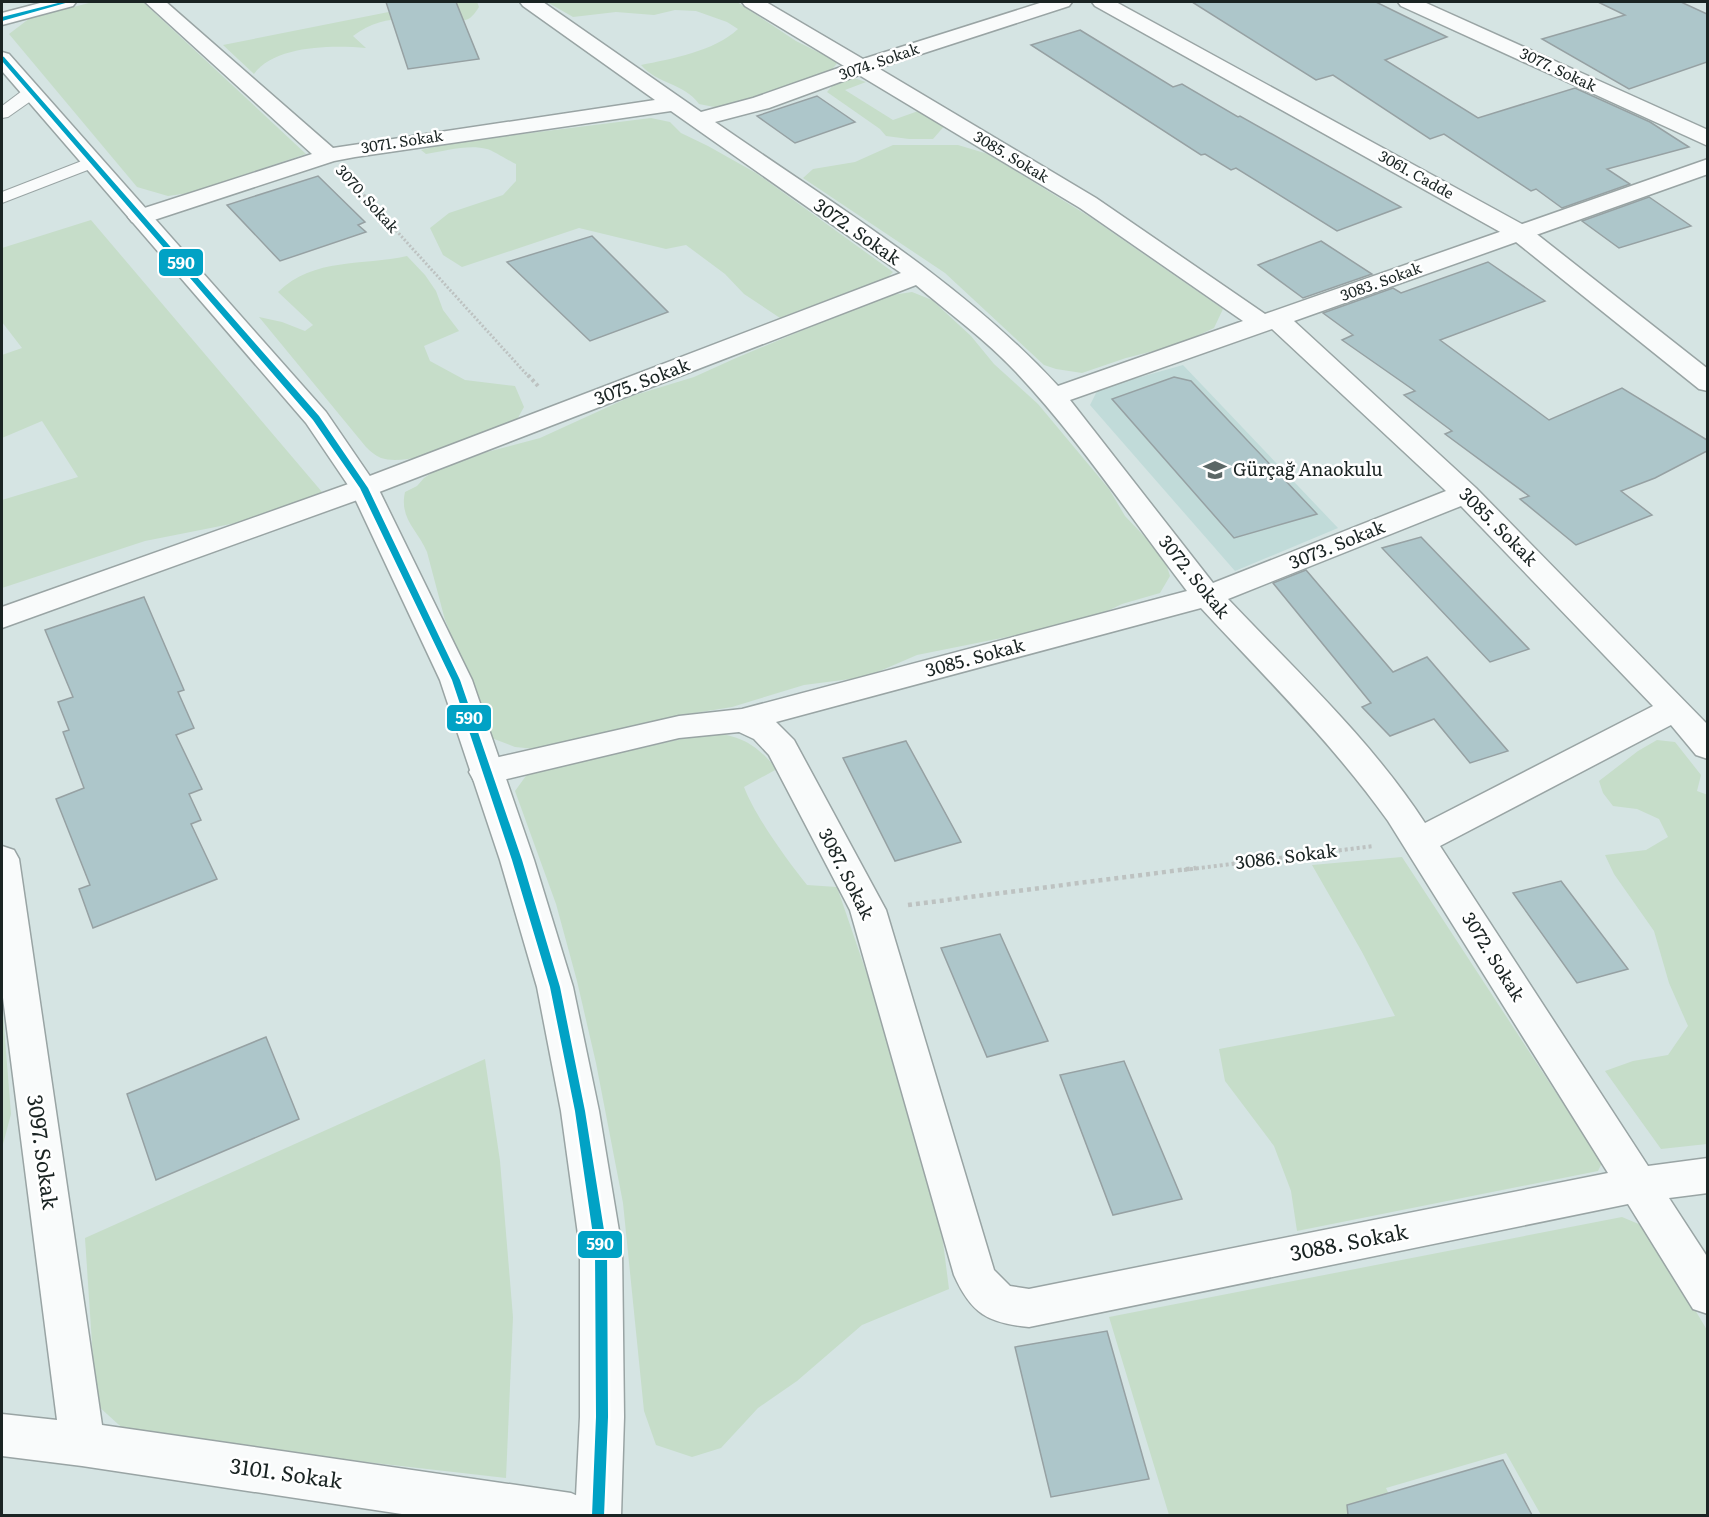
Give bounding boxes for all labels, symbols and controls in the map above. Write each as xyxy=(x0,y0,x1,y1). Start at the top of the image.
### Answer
street label: 3074. Sokak xyxy=(835,36,923,85)
street label: 3077. Sokak xyxy=(1516,41,1602,97)
street label: 3071. Sokak xyxy=(359,123,445,158)
street label: 3085. Sokak xyxy=(970,124,1055,188)
street label: 3061. Cadde xyxy=(1375,143,1459,204)
street label: 3070. Sokak xyxy=(331,159,406,238)
street label: 3072. Sokak xyxy=(809,191,908,271)
line badge: 590 xyxy=(158,248,204,277)
text: 590 xyxy=(167,250,195,274)
street label: 3083. Sokak xyxy=(1337,255,1425,306)
street label: 3075. Sokak xyxy=(590,350,694,411)
place label: Gürçağ Anaokulu xyxy=(1233,455,1383,482)
school or university icon: Gürçağ Anaokulu xyxy=(1202,457,1228,483)
street label: 3085. Sokak xyxy=(1454,481,1545,572)
street label: 3073. Sokak xyxy=(1285,512,1389,575)
street label: 3072. Sokak xyxy=(1153,528,1238,624)
street label: 3085. Sokak xyxy=(922,630,1028,683)
line badge: 590 xyxy=(446,704,492,732)
text: 590 xyxy=(455,705,483,729)
street label: 3087. Sokak xyxy=(813,823,882,925)
street label: 3086. Sokak xyxy=(1234,836,1339,875)
street label: 3072. Sokak xyxy=(1456,906,1533,1007)
street label: 3097. Sokak xyxy=(21,1092,68,1211)
street label: 3088. Sokak xyxy=(1287,1214,1410,1267)
line badge: 590 xyxy=(577,1230,623,1259)
text: 590 xyxy=(586,1231,614,1255)
street label: 3101. Sokak xyxy=(228,1448,345,1495)

